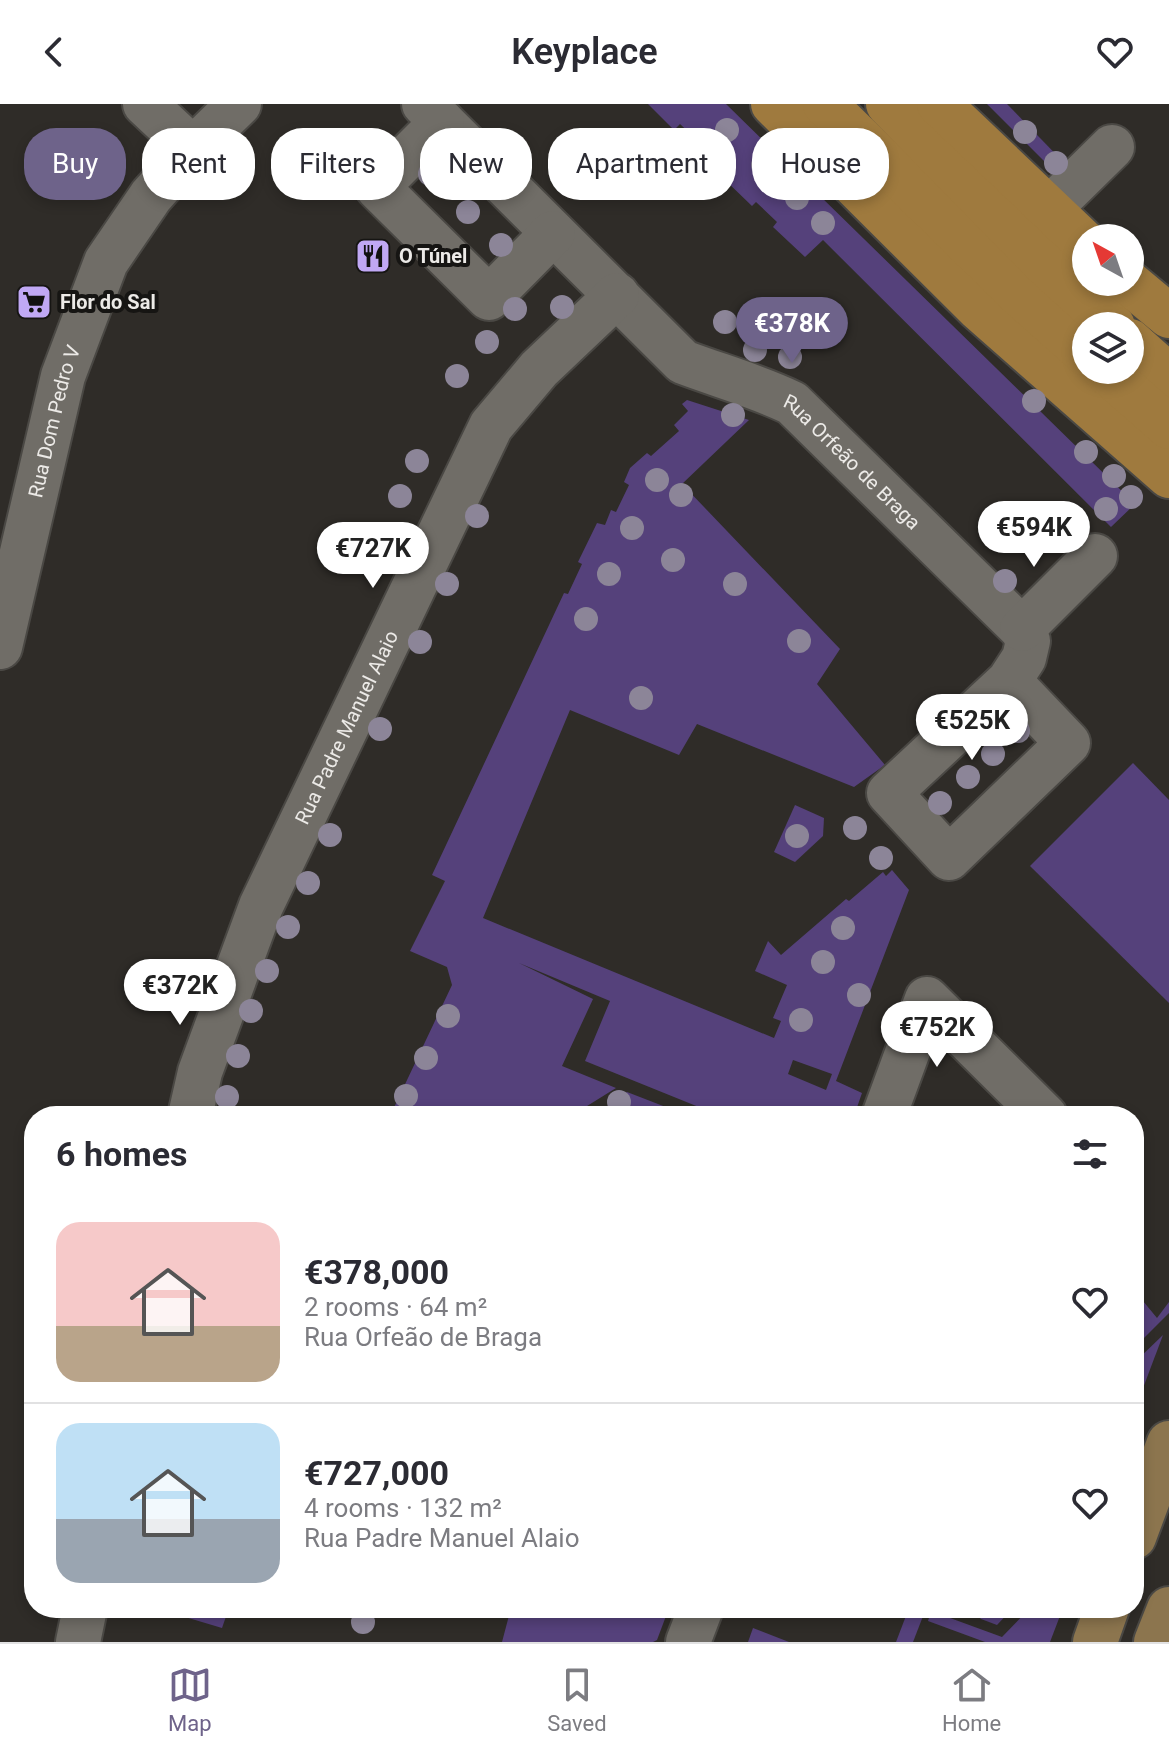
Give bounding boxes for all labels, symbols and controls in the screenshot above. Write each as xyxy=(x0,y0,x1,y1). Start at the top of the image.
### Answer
icon: back xyxy=(32,30,76,74)
icon: heart xyxy=(1093,30,1137,74)
text: Keyplace xyxy=(511,31,658,73)
chip: Buy xyxy=(24,128,126,200)
chip: Rent xyxy=(142,128,255,200)
chip: Filters xyxy=(271,128,404,200)
chip: New xyxy=(420,128,532,200)
chip: Apartment xyxy=(548,128,736,200)
chip: House xyxy=(752,128,889,200)
north arrow xyxy=(1072,224,1144,296)
map controls xyxy=(1072,224,1144,384)
restaurant icon: O Túnel xyxy=(354,237,392,275)
place label: O Túnel xyxy=(399,244,467,268)
supermarket icon: Flor do Sal xyxy=(15,283,53,321)
place label: Flor do Sal xyxy=(60,290,156,314)
pin: €378K xyxy=(736,297,848,365)
text: €378K xyxy=(754,308,830,338)
button: layers xyxy=(1072,312,1144,384)
street label: Rua Dom Pedro V xyxy=(23,342,86,500)
street label: Rua Orfeão de Braga xyxy=(780,389,926,535)
pin: €594K xyxy=(978,501,1090,569)
text: €594K xyxy=(996,512,1072,542)
pin: €727K xyxy=(317,522,429,590)
text: €727K xyxy=(335,533,411,563)
street label: Rua Padre Manuel Alaio xyxy=(290,627,403,828)
pin: €525K xyxy=(916,694,1028,762)
text: €525K xyxy=(934,705,1010,735)
pin: €372K xyxy=(124,959,236,1027)
text: €372K xyxy=(142,970,218,1000)
pin: €752K xyxy=(881,1001,993,1069)
text: €752K xyxy=(899,1012,975,1042)
icon: filters xyxy=(1068,1132,1112,1176)
text: 6 homes xyxy=(56,1134,187,1174)
text: €378,000 xyxy=(304,1252,449,1292)
icon: home xyxy=(120,1254,216,1350)
icon: heart xyxy=(1068,1280,1112,1324)
text: 2 rooms · 64 m² xyxy=(304,1292,487,1322)
text: Rua Orfeão de Braga xyxy=(304,1322,542,1352)
text: €727,000 xyxy=(304,1453,449,1493)
icon: home xyxy=(120,1455,216,1551)
icon: heart xyxy=(1068,1481,1112,1525)
text: 4 rooms · 132 m² xyxy=(304,1493,502,1523)
text: Rua Padre Manuel Alaio xyxy=(304,1523,580,1553)
tab: Map xyxy=(168,1663,212,1736)
tab: Saved xyxy=(547,1663,607,1736)
tab: Home xyxy=(942,1663,1001,1736)

